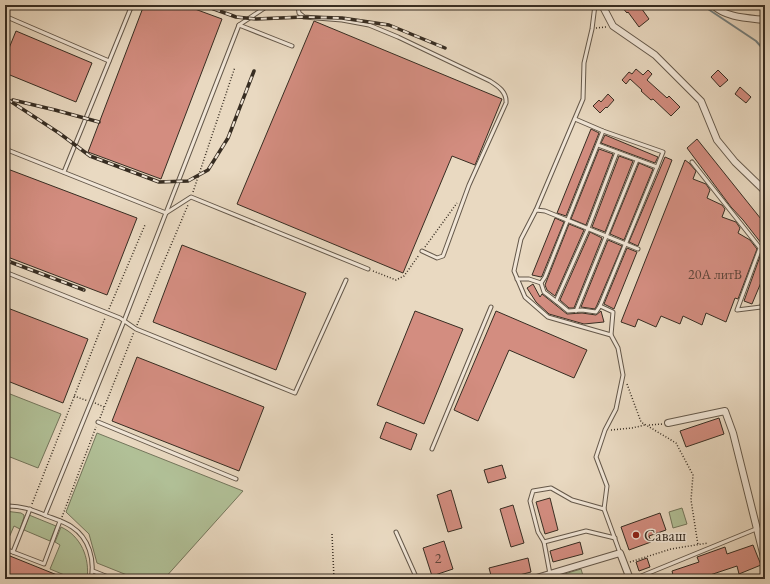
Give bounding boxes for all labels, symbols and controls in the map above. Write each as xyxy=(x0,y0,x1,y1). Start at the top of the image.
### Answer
house number: 20А литВ xyxy=(688,265,742,283)
place label: Саваш xyxy=(644,525,686,546)
marker: Саваш xyxy=(631,530,641,540)
house number: 2 xyxy=(435,549,442,567)

